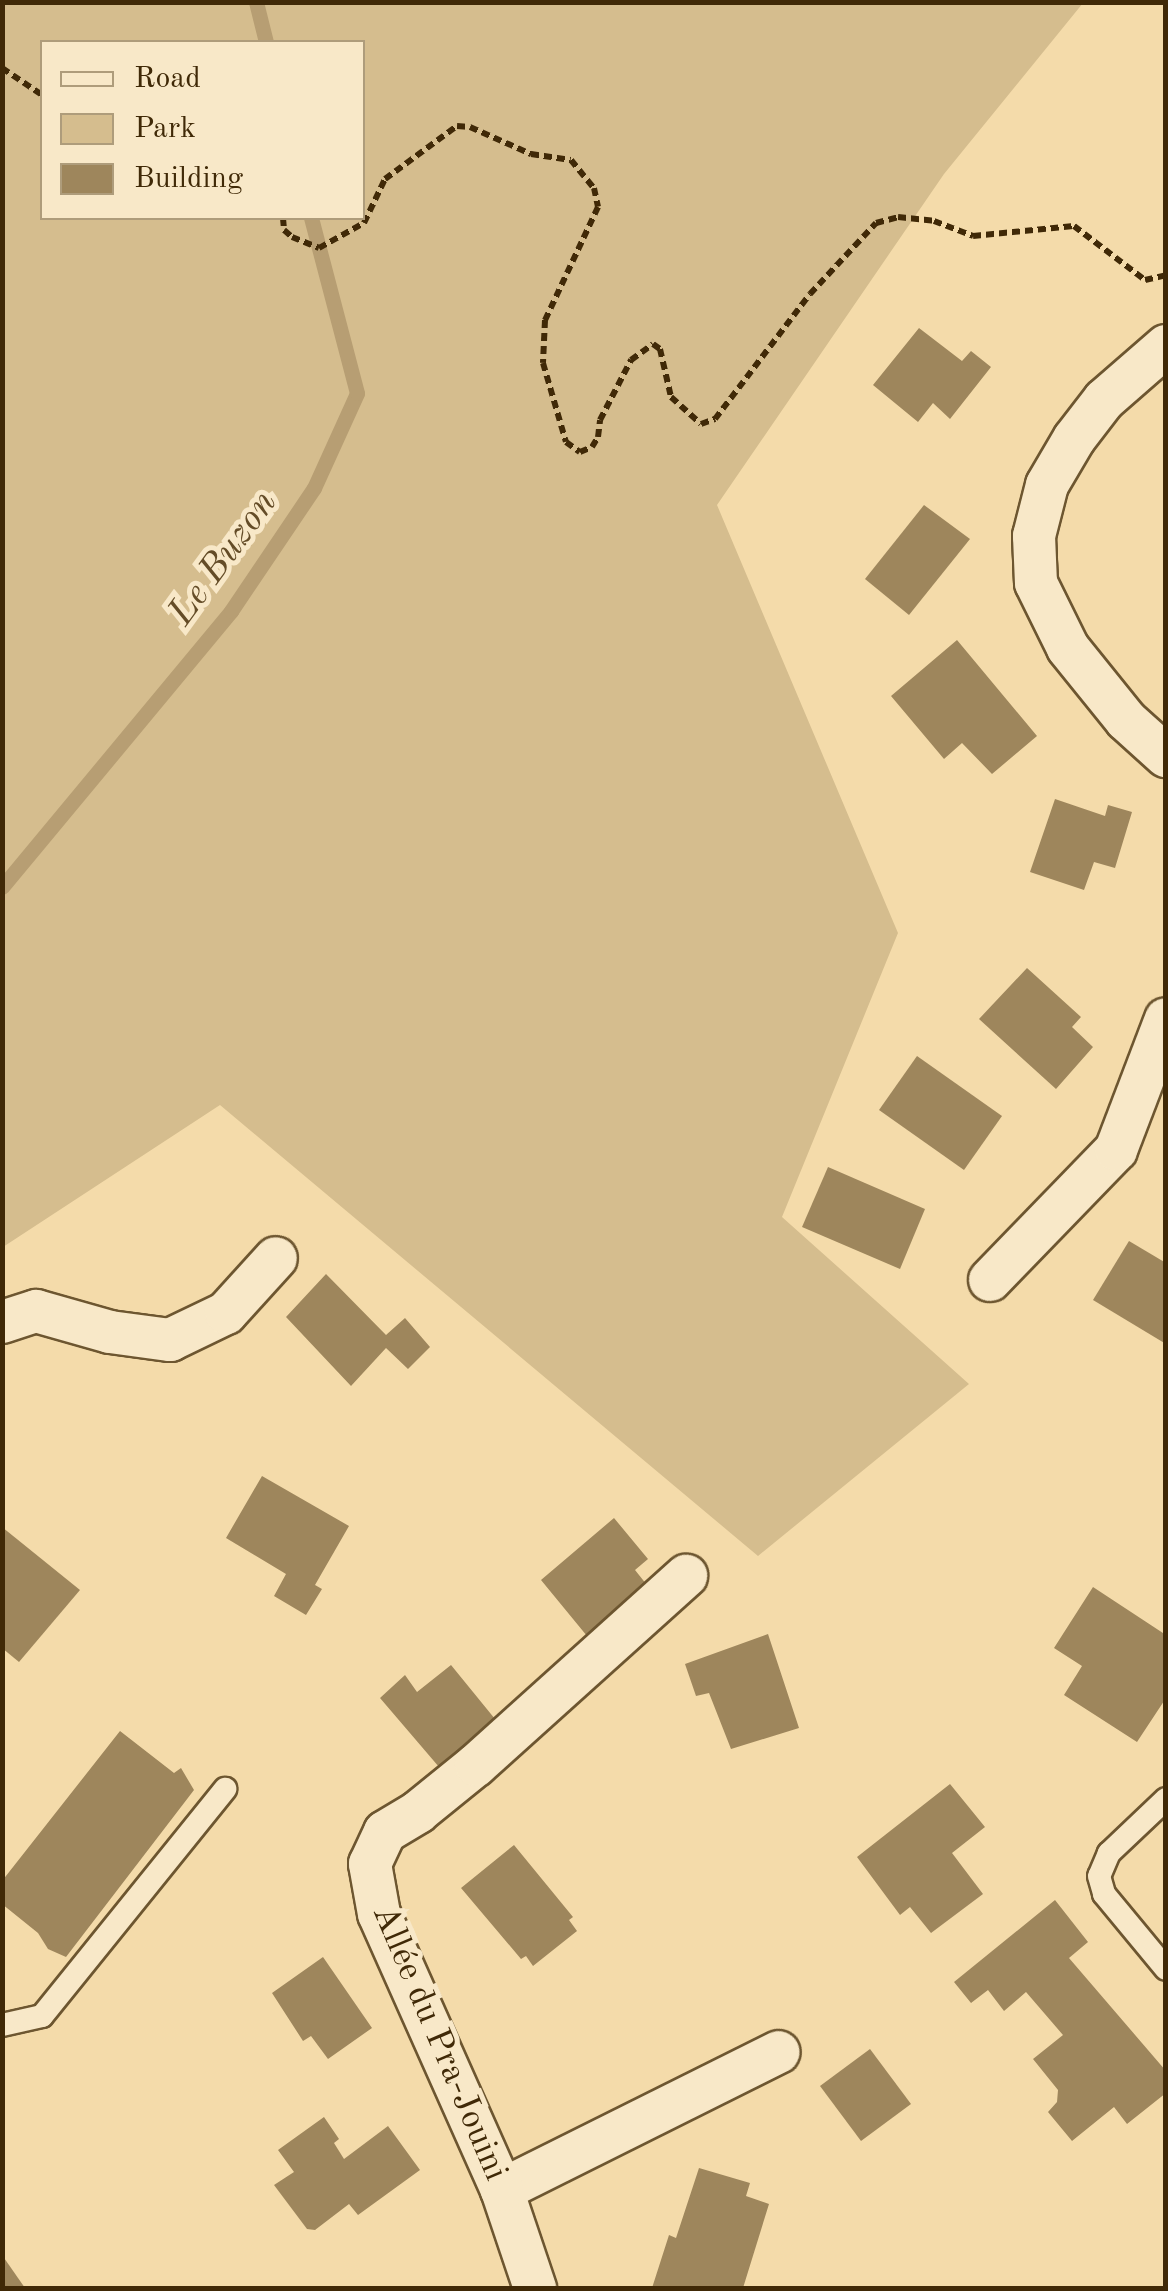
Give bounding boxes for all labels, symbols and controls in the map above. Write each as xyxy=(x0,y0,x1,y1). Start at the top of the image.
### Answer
legend xyxy=(40,40,365,220)
text: Road xyxy=(134,64,201,94)
text: Park xyxy=(134,114,196,144)
text: Building xyxy=(134,164,243,194)
water label: Le Buzon xyxy=(160,482,288,636)
street label: Allée du Pra-Jouini xyxy=(362,1899,516,2187)

